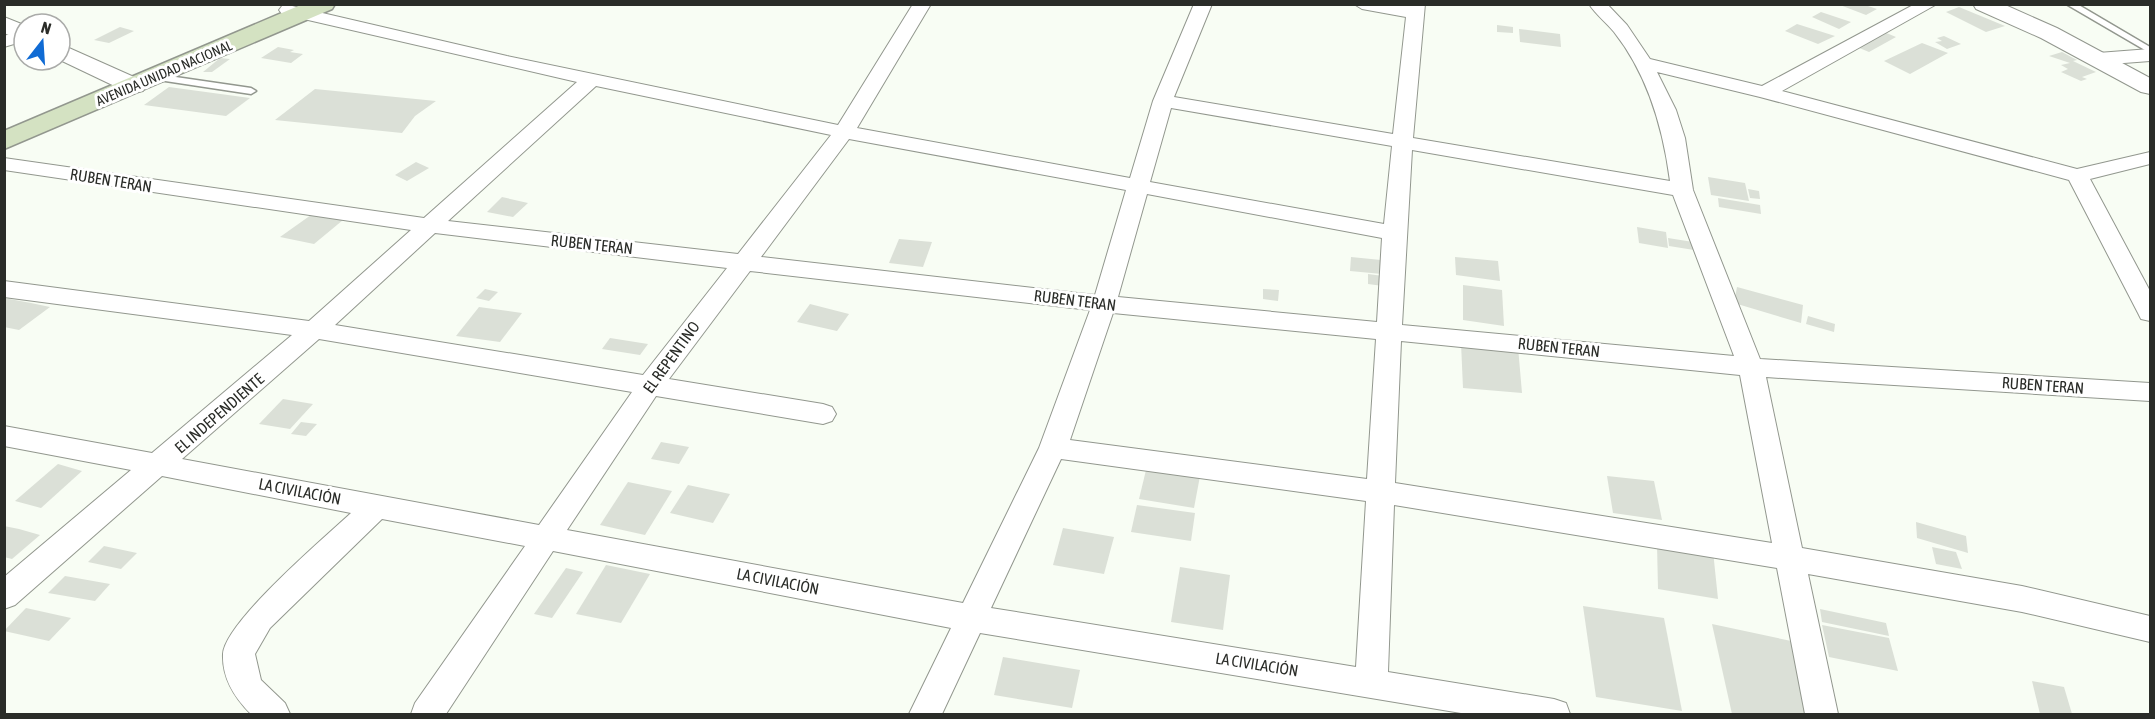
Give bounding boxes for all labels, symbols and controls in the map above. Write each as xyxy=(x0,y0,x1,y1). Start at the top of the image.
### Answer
north arrow xyxy=(12,12,72,72)
text: N xyxy=(39,18,54,38)
street label: AVENIDA UNIDAD NACIONAL xyxy=(94,37,235,109)
street label: RUBEN TERAN xyxy=(69,165,153,195)
street label: RUBEN TERAN xyxy=(550,231,634,257)
street label: RUBEN TERAN xyxy=(1033,286,1117,314)
street label: EL REPENTINO xyxy=(639,318,703,396)
street label: RUBEN TERAN xyxy=(1517,334,1601,360)
street label: EL INDEPENDIENTE xyxy=(171,369,267,456)
street label: RUBEN TERAN xyxy=(2001,373,2085,397)
street label: LA CIVILACIÓN xyxy=(257,474,343,508)
street label: LA CIVILACIÓN xyxy=(735,564,821,598)
street label: LA CIVILACIÓN xyxy=(1214,649,1300,679)

